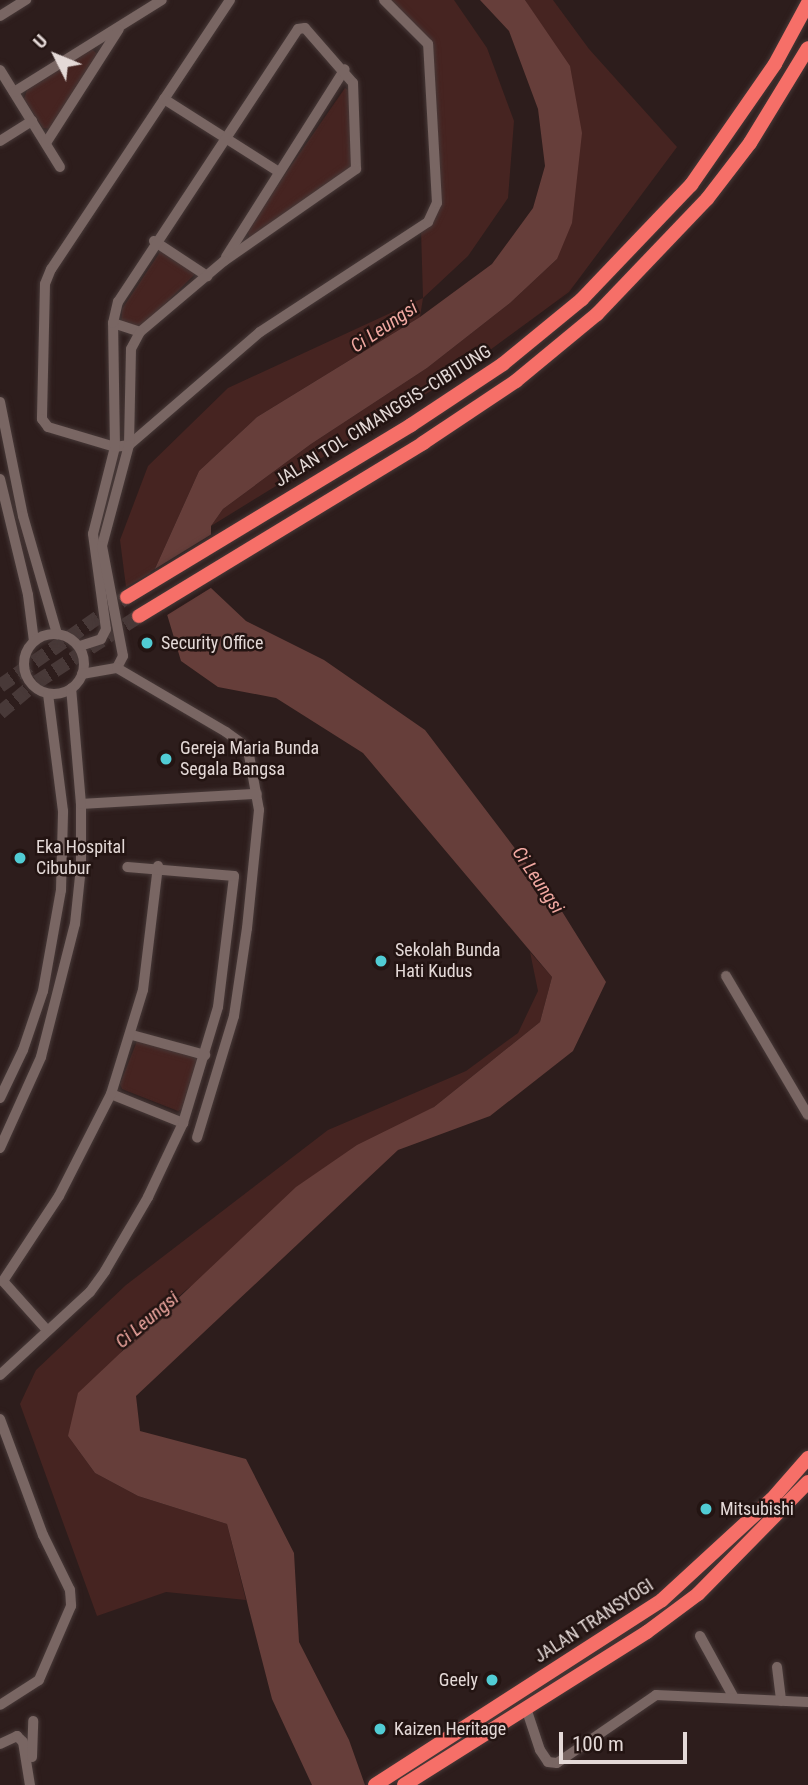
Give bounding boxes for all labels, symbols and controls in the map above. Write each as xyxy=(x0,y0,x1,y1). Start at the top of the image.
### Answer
north arrow xyxy=(21,21,91,91)
text: U xyxy=(28,30,52,53)
water label: Ci Leungsi xyxy=(346,296,422,358)
street label: JALAN TOL CIMANGGIS–CIBITUNG xyxy=(271,340,495,492)
place label: Security Office xyxy=(161,632,263,654)
marker: Security Office xyxy=(139,635,155,651)
place label: Gereja Maria Bunda Segala Bangsa xyxy=(180,738,319,780)
marker: Gereja Maria Bunda Segala Bangsa xyxy=(158,751,174,767)
place label: Eka Hospital Cibubur xyxy=(36,837,125,880)
water label: Ci Leungsi xyxy=(507,842,569,918)
marker: Eka Hospital Cibubur xyxy=(10,848,30,868)
place label: Sekolah Bunda Hati Kudus xyxy=(395,940,500,982)
marker: Sekolah Bunda Hati Kudus xyxy=(373,953,389,969)
water label: Ci Leungsi xyxy=(111,1287,183,1353)
place label: Mitsubishi xyxy=(720,1498,794,1520)
marker: Mitsubishi xyxy=(698,1501,714,1517)
street label: JALAN TRANSYOGI xyxy=(530,1574,658,1668)
place label: Geely xyxy=(439,1669,478,1691)
marker: Geely xyxy=(484,1672,500,1688)
place label: Kaizen Heritage xyxy=(394,1718,506,1740)
scale bar xyxy=(563,1718,691,1762)
marker: Kaizen Heritage xyxy=(372,1721,388,1737)
text: 100 m xyxy=(572,1732,624,1756)

